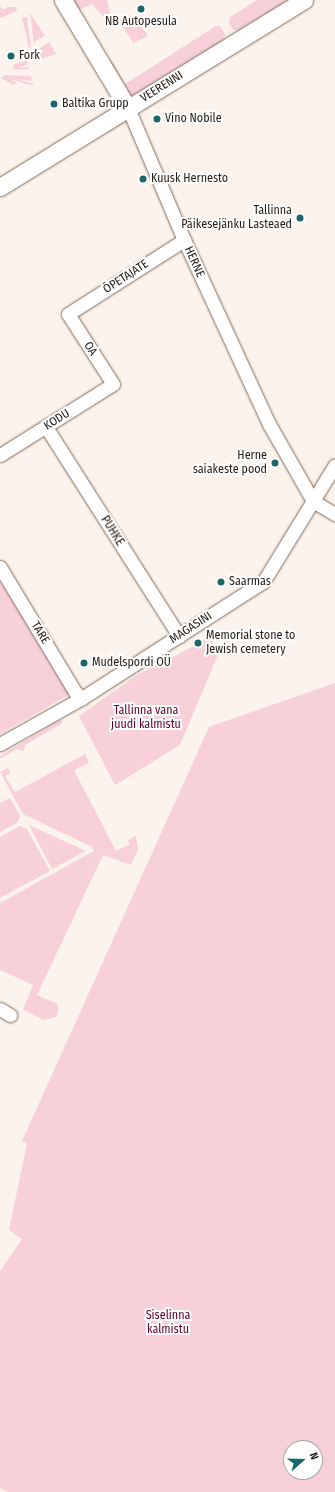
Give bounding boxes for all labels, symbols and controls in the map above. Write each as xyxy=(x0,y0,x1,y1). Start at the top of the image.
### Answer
marker: NB Autopesula xyxy=(136,4,146,14)
place label: NB Autopesula xyxy=(105,15,177,29)
place label: Fork xyxy=(19,49,40,63)
marker: Fork xyxy=(6,51,16,61)
street label: VEERENNI xyxy=(138,68,186,106)
place label: Baltika Grupp xyxy=(62,97,129,111)
marker: Baltika Grupp xyxy=(49,99,59,109)
place label: Vino Nobile xyxy=(165,112,222,126)
marker: Vino Nobile xyxy=(152,114,162,124)
place label: Kuusk Hernesto xyxy=(151,172,228,186)
marker: Kuusk Hernesto xyxy=(138,174,148,184)
place label: Tallinna Päikesejänku Lasteaed xyxy=(181,204,292,232)
marker: Tallinna Päikesejänku Lasteaed xyxy=(295,213,305,223)
street label: HERNE xyxy=(181,244,207,280)
street label: ÕPETAJATE xyxy=(101,257,151,297)
street label: OA xyxy=(80,339,100,359)
street label: KODU xyxy=(41,406,73,434)
place label: Herne saiakeste pood xyxy=(193,449,267,477)
marker: Herne saiakeste pood xyxy=(270,458,280,468)
street label: PUHKE xyxy=(97,513,127,549)
place label: Saarmas xyxy=(229,575,271,589)
marker: Saarmas xyxy=(216,577,226,587)
street label: MAGASINI xyxy=(167,609,215,647)
street label: TARE xyxy=(28,619,52,647)
place label: Memorial stone to Jewish cemetery xyxy=(206,629,295,657)
marker: Memorial stone to Jewish cemetery xyxy=(193,638,203,648)
place label: Mudelspordi OÜ xyxy=(92,656,171,670)
marker: Mudelspordi OÜ xyxy=(79,658,89,668)
park label: Tallinna vana juudi kalmistu xyxy=(111,704,181,732)
park label: Siselinna kalmistu xyxy=(146,1309,190,1337)
north arrow xyxy=(283,1440,323,1480)
text: N xyxy=(307,1451,321,1461)

